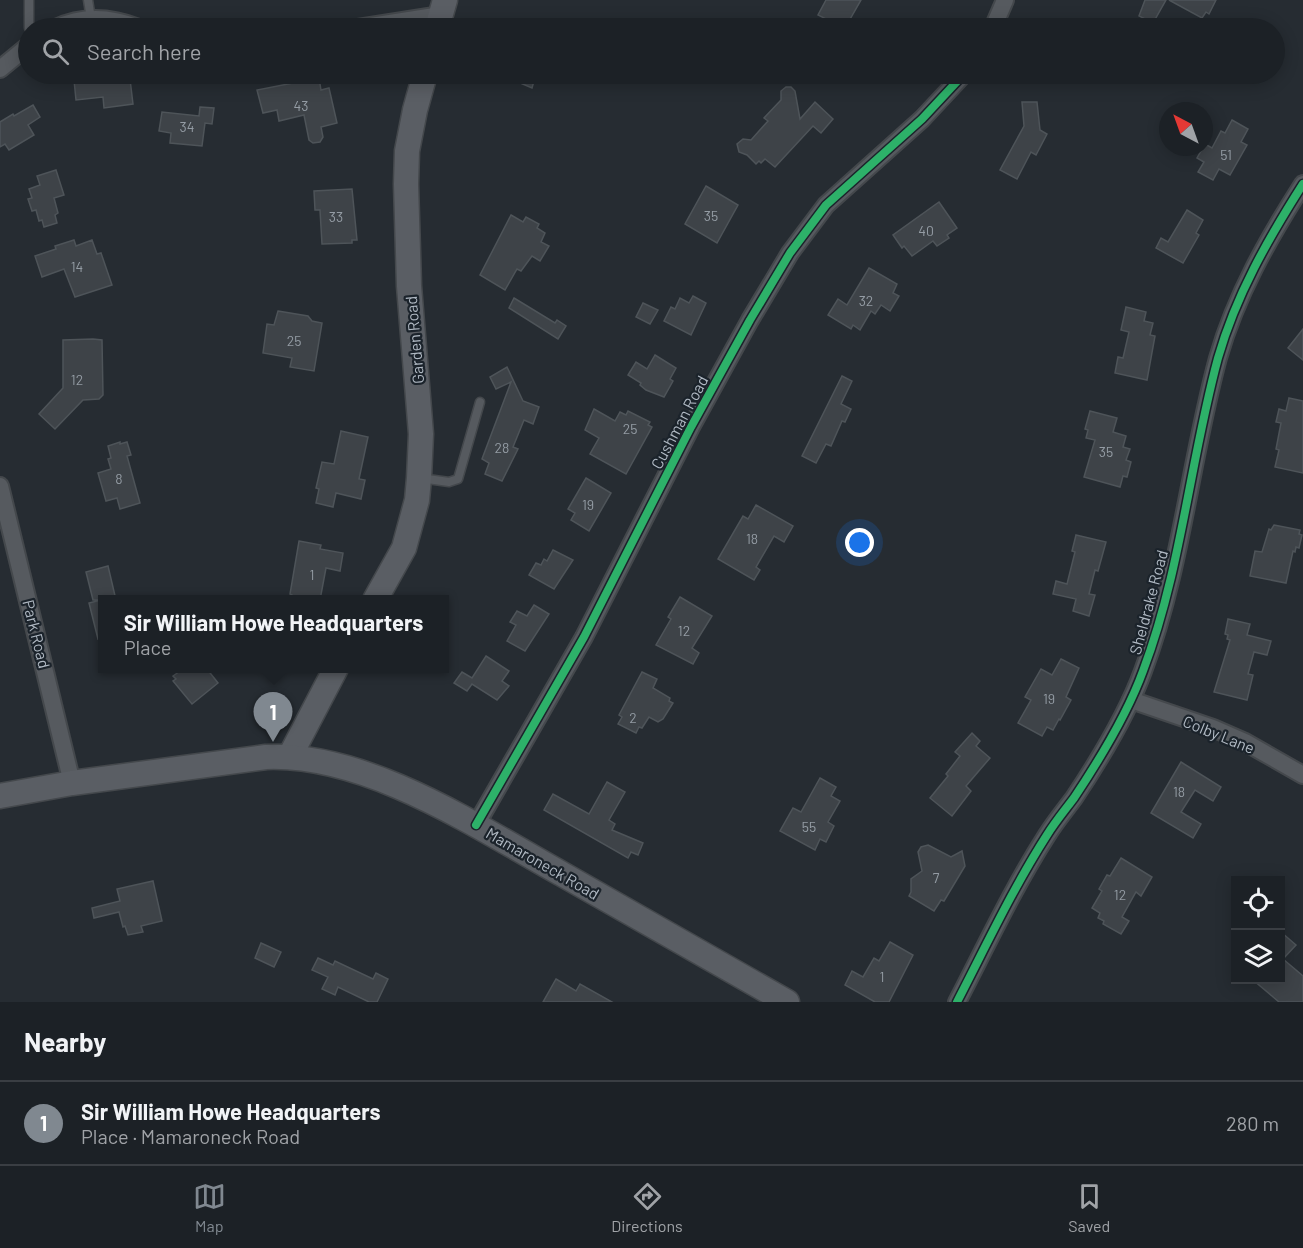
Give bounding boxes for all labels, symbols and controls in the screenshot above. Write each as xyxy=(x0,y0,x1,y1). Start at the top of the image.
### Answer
search box xyxy=(18,18,1285,84)
icon: search xyxy=(39,35,72,68)
text: Search here xyxy=(87,38,201,64)
house number: 43 xyxy=(294,97,308,114)
north arrow xyxy=(1159,102,1213,156)
house number: 34 xyxy=(180,118,194,135)
house number: 51 xyxy=(1220,146,1232,163)
house number: 35 xyxy=(704,207,718,224)
house number: 33 xyxy=(329,208,343,225)
house number: 40 xyxy=(918,222,934,239)
house number: 14 xyxy=(71,258,83,275)
house number: 32 xyxy=(859,292,873,309)
street label: Garden Road xyxy=(401,295,427,385)
house number: 25 xyxy=(287,332,301,349)
house number: 12 xyxy=(71,371,83,388)
street label: Cushman Road xyxy=(646,372,712,472)
house number: 25 xyxy=(623,420,637,437)
house number: 28 xyxy=(495,439,509,456)
house number: 35 xyxy=(1099,443,1113,460)
house number: 8 xyxy=(115,470,123,487)
house number: 19 xyxy=(582,496,594,513)
your location xyxy=(845,528,874,557)
house number: 18 xyxy=(746,530,758,547)
street label: Sheldrake Road xyxy=(1125,548,1171,656)
house number: 1 xyxy=(310,566,314,583)
popup xyxy=(98,595,449,673)
street label: Park Road xyxy=(19,598,55,670)
text: Sir William Howe Headquarters xyxy=(124,609,423,635)
house number: 12 xyxy=(678,622,690,639)
text: Place xyxy=(124,635,171,659)
house number: 19 xyxy=(1043,690,1055,707)
pin: 1 xyxy=(254,692,292,742)
house number: 2 xyxy=(629,709,637,726)
street label: Colby Lane xyxy=(1180,711,1258,757)
house number: 18 xyxy=(1173,783,1185,800)
house number: 55 xyxy=(802,818,816,835)
street label: Mamaroneck Road xyxy=(483,823,603,903)
house number: 7 xyxy=(933,869,940,886)
map controls xyxy=(1231,876,1285,984)
button: locate xyxy=(1231,876,1285,930)
house number: 12 xyxy=(1114,886,1126,903)
button: layers xyxy=(1231,930,1285,984)
house number: 1 xyxy=(880,968,884,985)
text: Nearby xyxy=(24,1026,106,1057)
text: Sir William Howe Headquarters xyxy=(81,1098,381,1124)
text: 1 xyxy=(40,1111,47,1135)
text: 280 m xyxy=(1226,1111,1279,1135)
text: Place · Mamaroneck Road xyxy=(81,1124,300,1148)
tab: Map xyxy=(193,1180,226,1235)
tab: Directions xyxy=(611,1180,683,1235)
tab: Saved xyxy=(1068,1180,1110,1235)

